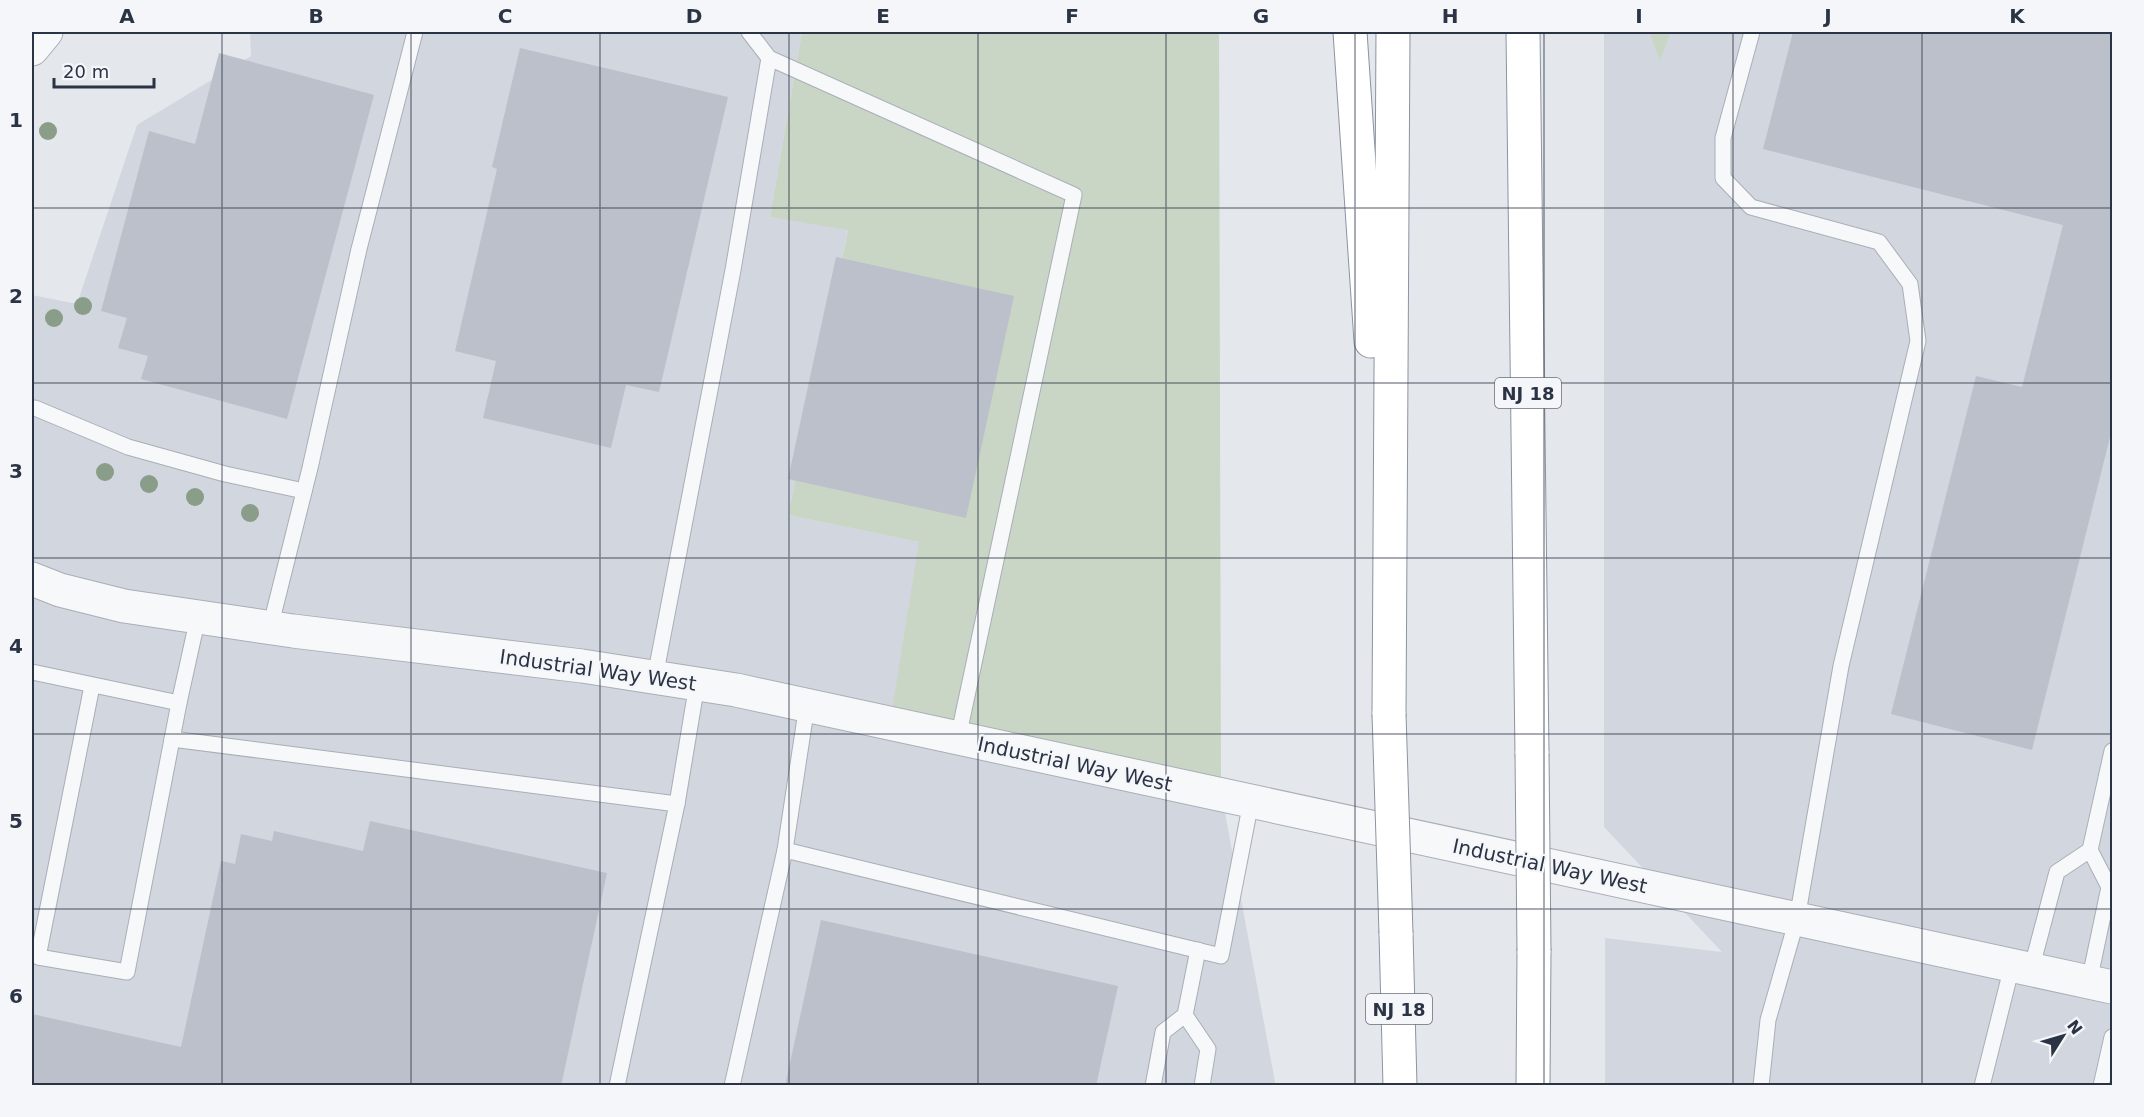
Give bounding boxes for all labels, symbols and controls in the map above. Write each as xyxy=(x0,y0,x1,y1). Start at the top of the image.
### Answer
text: A xyxy=(119,4,135,28)
text: B xyxy=(308,4,324,28)
text: C xyxy=(498,4,512,28)
text: D xyxy=(686,4,702,28)
text: E xyxy=(876,4,890,28)
text: F xyxy=(1065,4,1079,28)
text: G xyxy=(1253,4,1269,28)
text: H xyxy=(1442,4,1458,28)
text: I xyxy=(1635,4,1643,28)
text: J xyxy=(1822,4,1832,28)
text: K xyxy=(2009,4,2026,28)
scale bar xyxy=(54,51,154,89)
text: 20 m xyxy=(63,61,109,82)
text: 1 xyxy=(9,108,23,132)
text: 2 xyxy=(9,284,23,308)
road number: NJ 18 xyxy=(1495,378,1561,408)
text: 3 xyxy=(9,459,23,483)
text: 4 xyxy=(9,634,23,658)
street label: Industrial Way West xyxy=(498,644,698,696)
street label: Industrial Way West xyxy=(976,732,1175,796)
text: 5 xyxy=(9,809,23,833)
street label: Industrial Way West xyxy=(1451,834,1650,898)
text: 6 xyxy=(9,984,23,1008)
road number: NJ 18 xyxy=(1366,994,1432,1024)
north arrow xyxy=(2033,1006,2093,1066)
text: N xyxy=(2063,1016,2086,1038)

